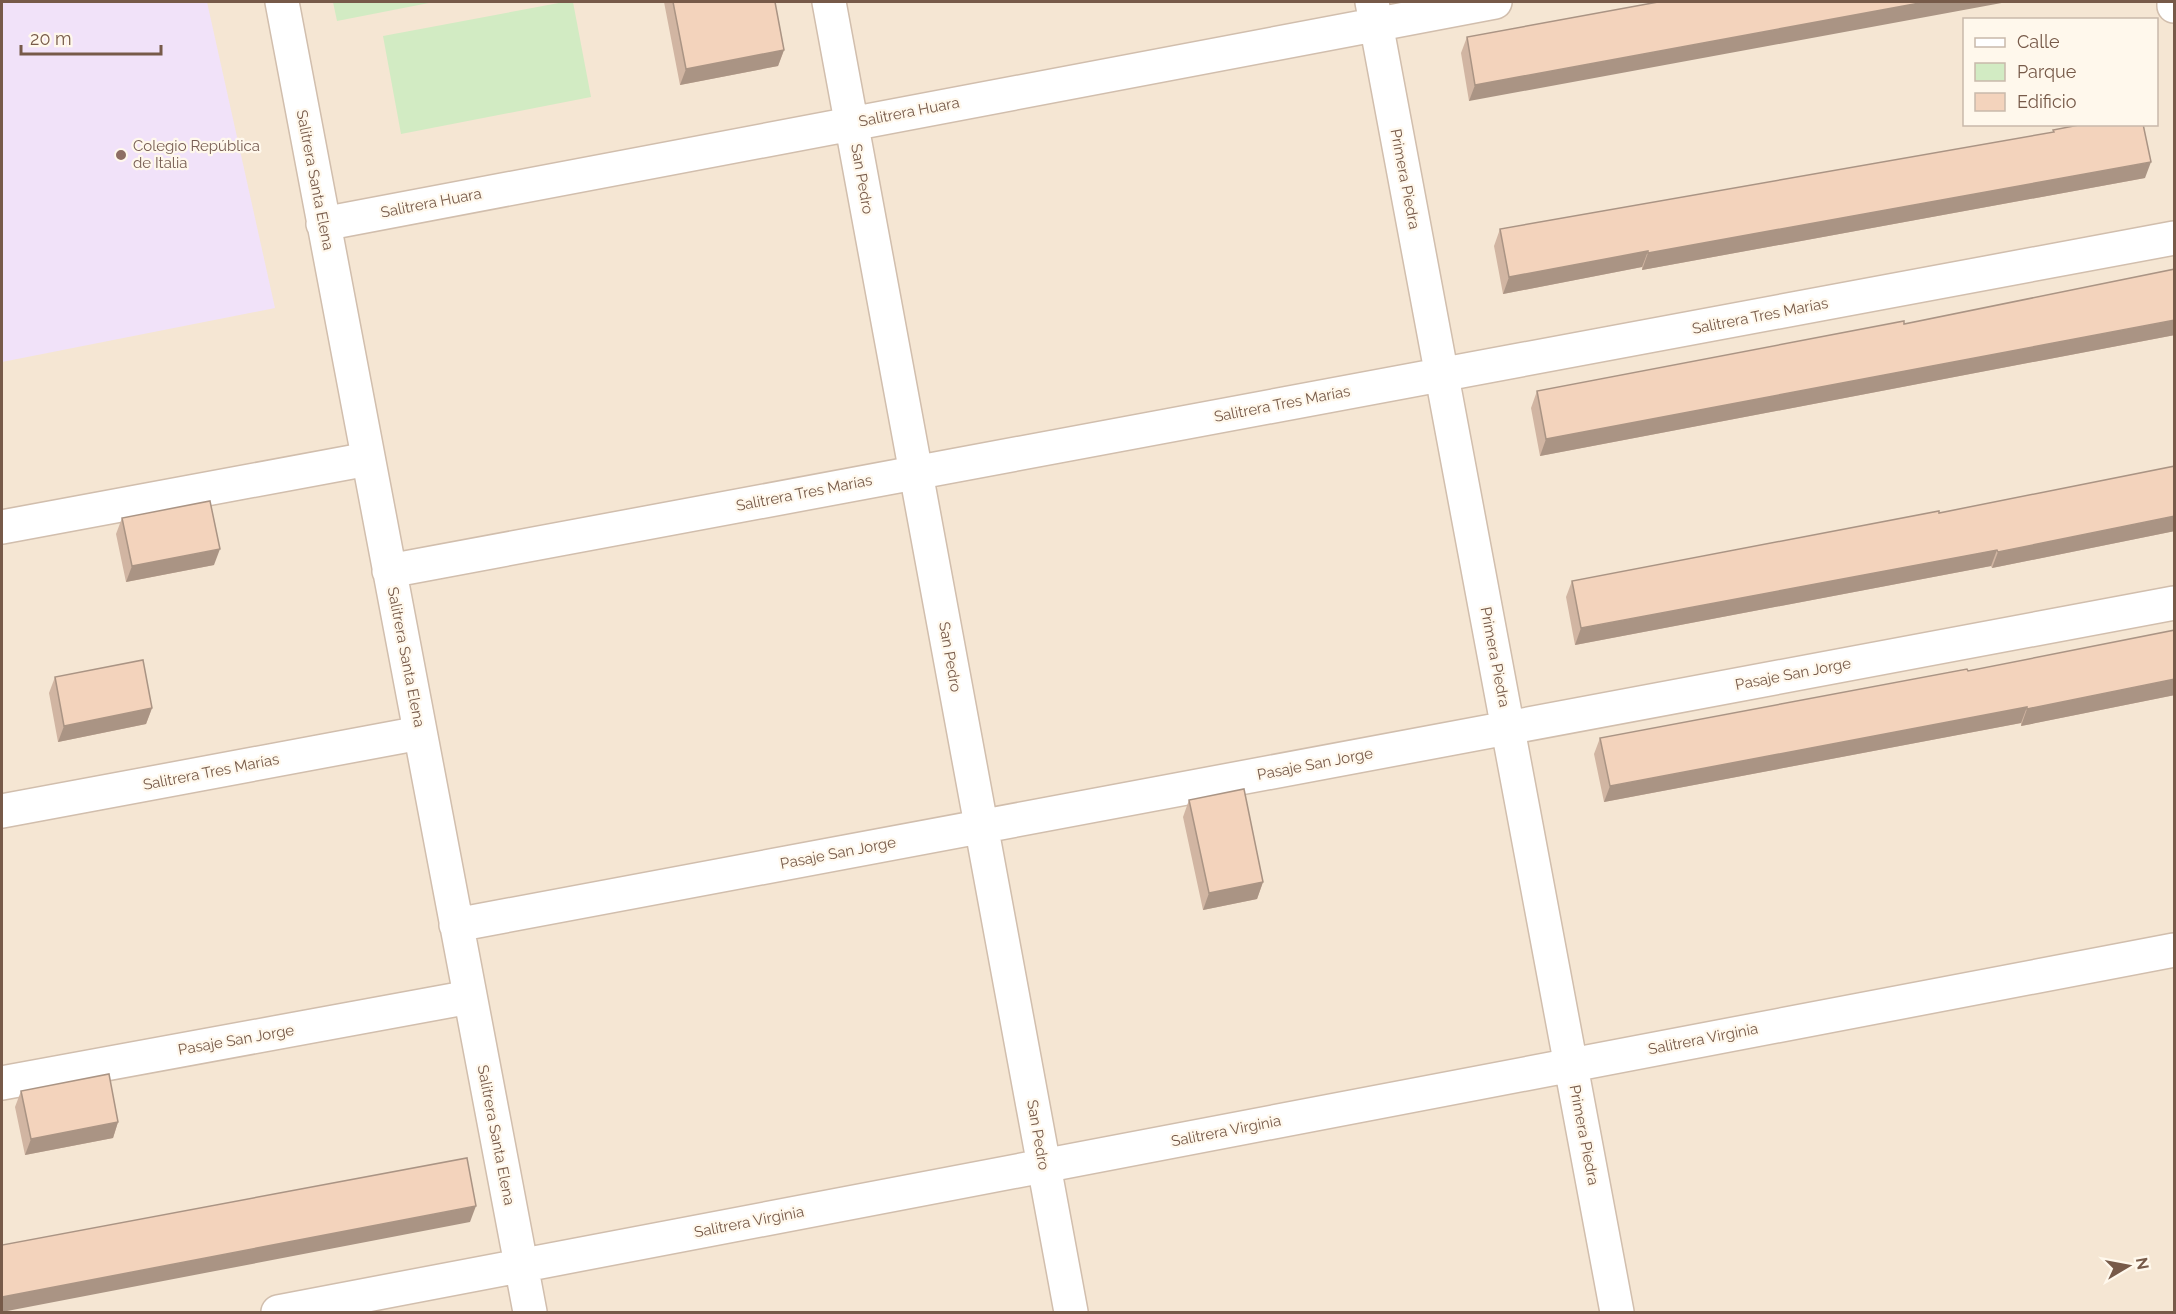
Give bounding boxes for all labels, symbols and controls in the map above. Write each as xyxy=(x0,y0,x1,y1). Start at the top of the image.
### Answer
scale bar xyxy=(21,18,160,56)
legend xyxy=(1963,18,2158,126)
text: 20 m xyxy=(30,28,72,49)
text: Calle xyxy=(2017,31,2060,52)
text: Parque xyxy=(2017,61,2077,82)
text: Edificio xyxy=(2017,91,2077,112)
street label: Salitrera Huara xyxy=(857,93,961,131)
street label: Salitrera Santa Elena xyxy=(293,108,337,252)
street label: Primera Piedra xyxy=(1386,127,1424,231)
place label: Colegio República de Italia xyxy=(133,137,260,172)
street label: San Pedro xyxy=(847,142,877,216)
marker: Colegio República de Italia xyxy=(114,148,128,162)
street label: Salitrera Huara xyxy=(379,184,483,222)
street label: Salitrera Tres Marías xyxy=(1690,294,1830,338)
street label: Salitrera Tres Marías xyxy=(1212,382,1352,426)
street label: Salitrera Tres Marías xyxy=(734,471,874,515)
street label: Salitrera Santa Elena xyxy=(384,585,428,729)
street label: Primera Piedra xyxy=(1476,605,1514,709)
street label: San Pedro xyxy=(935,620,965,694)
street label: Pasaje San Jorge xyxy=(1734,654,1853,694)
street label: Pasaje San Jorge xyxy=(1256,744,1375,784)
street label: Salitrera Tres Marías xyxy=(141,750,281,794)
street label: Pasaje San Jorge xyxy=(779,833,898,873)
street label: Salitrera Virginia xyxy=(1647,1020,1759,1058)
street label: Pasaje San Jorge xyxy=(177,1021,296,1059)
street label: Salitrera Santa Elena xyxy=(474,1063,518,1207)
street label: Primera Piedra xyxy=(1565,1083,1603,1187)
street label: San Pedro xyxy=(1023,1098,1053,1172)
street label: Salitrera Virginia xyxy=(1170,1112,1282,1150)
street label: Salitrera Virginia xyxy=(693,1203,805,1241)
north arrow xyxy=(2098,1236,2158,1296)
text: N xyxy=(2132,1256,2153,1271)

